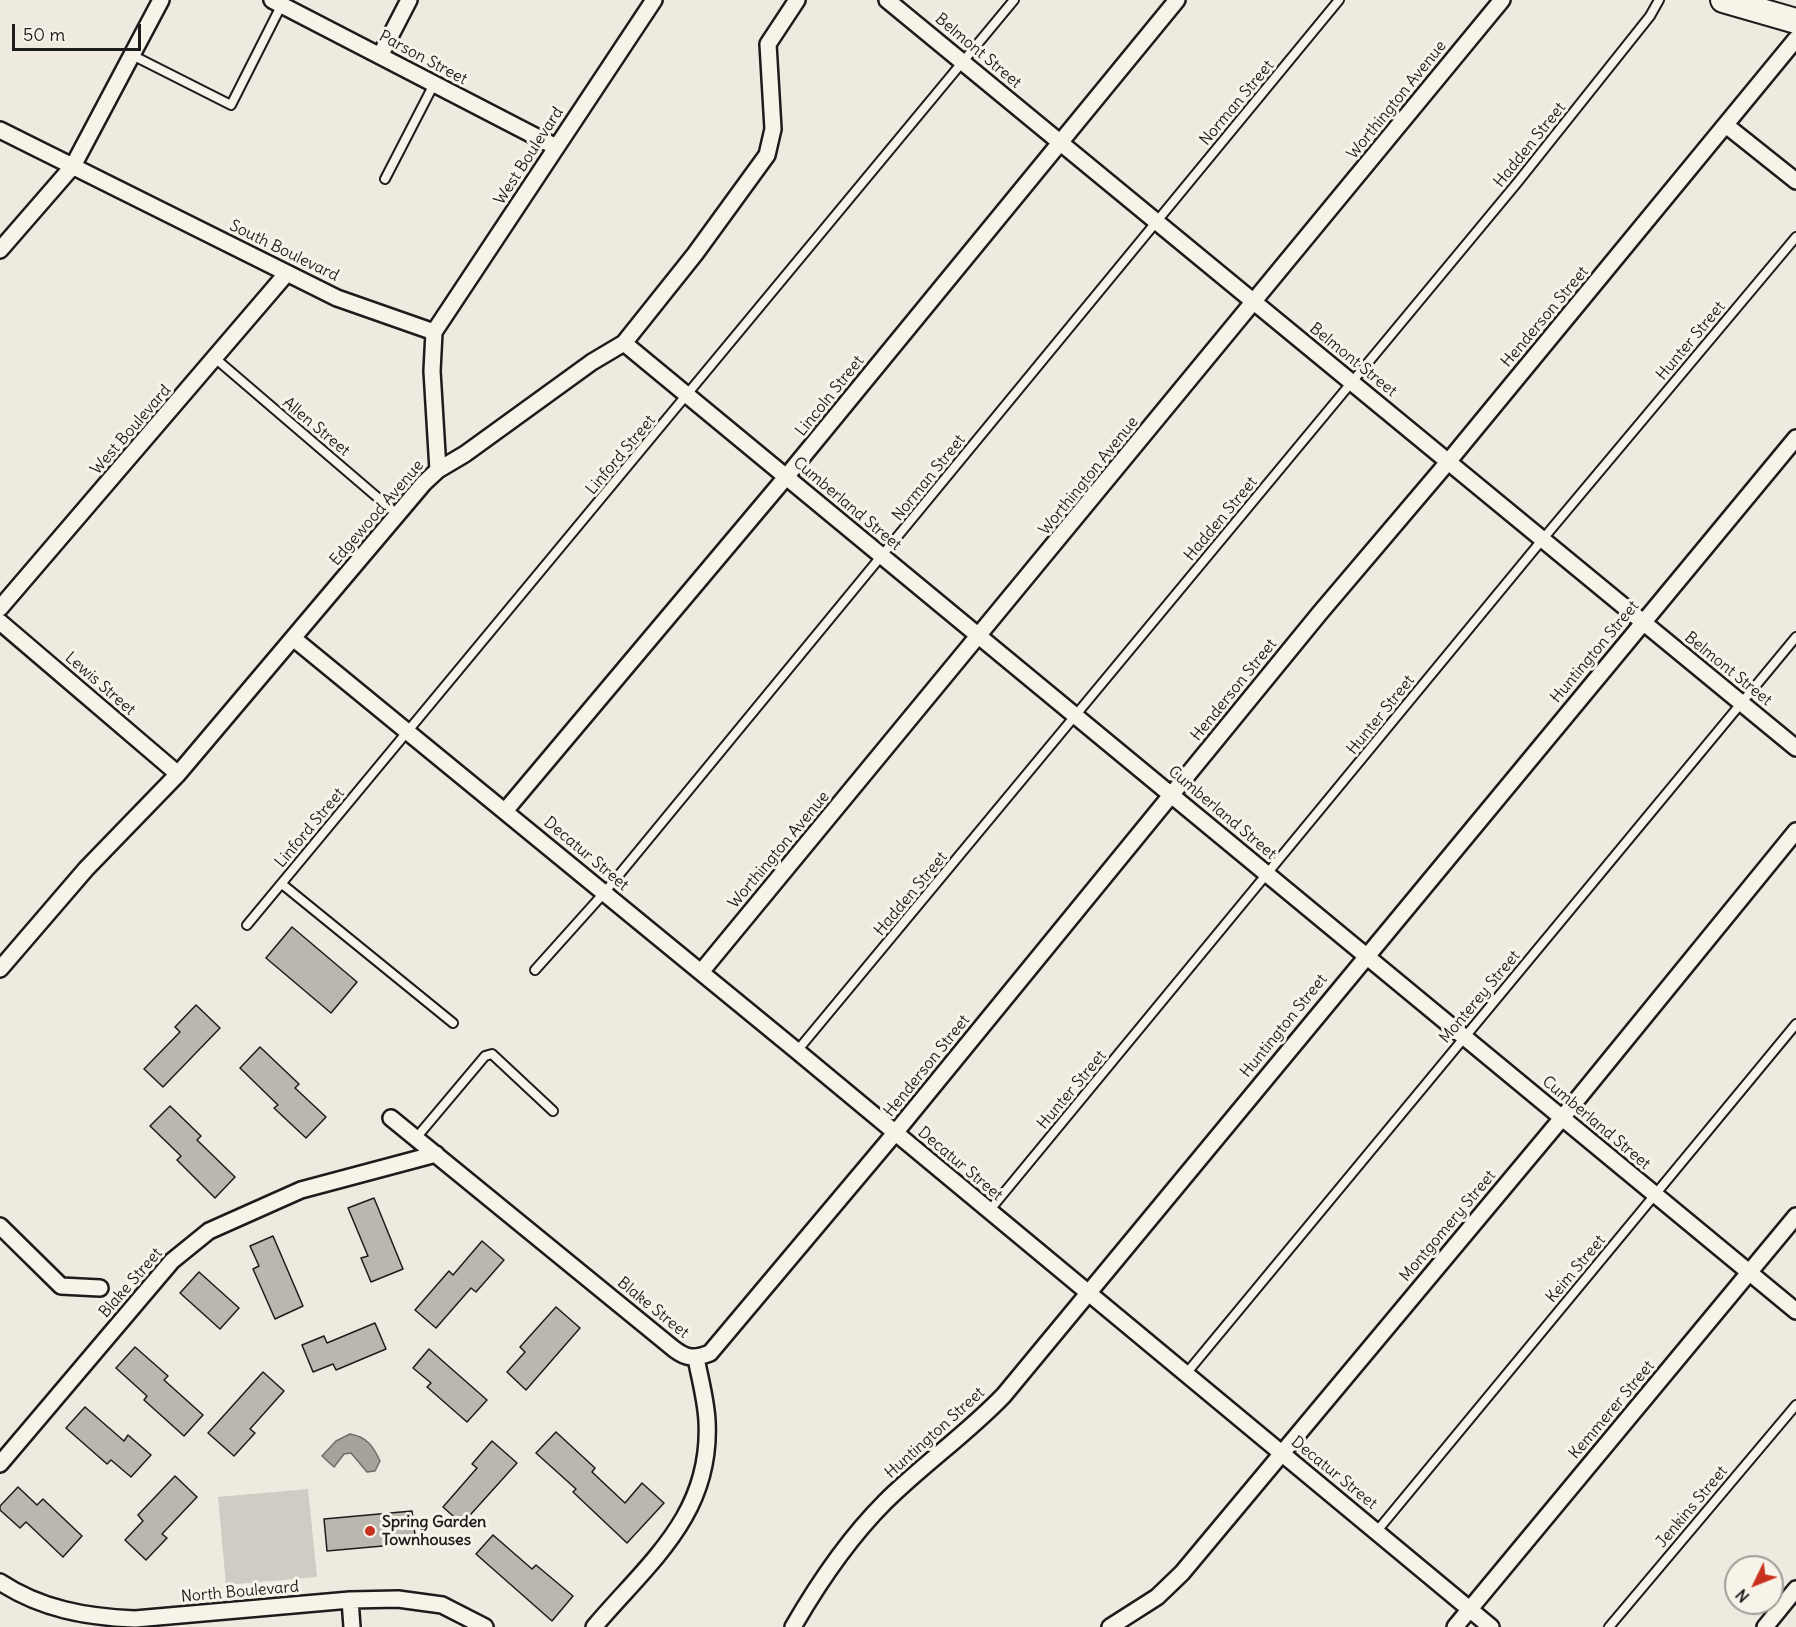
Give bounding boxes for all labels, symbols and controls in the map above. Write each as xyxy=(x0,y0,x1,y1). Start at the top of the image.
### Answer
street label: Belmont Street xyxy=(931,9,1025,93)
scale bar xyxy=(15,12,144,50)
text: 50 m xyxy=(23,23,65,46)
street label: Parson Street xyxy=(376,27,470,89)
street label: Worthington Avenue xyxy=(1343,37,1451,163)
street label: Norman Street xyxy=(1196,56,1278,150)
street label: Hadden Street xyxy=(1490,99,1570,191)
street label: West Boulevard xyxy=(490,104,568,208)
street label: South Boulevard xyxy=(226,216,342,286)
street label: Henderson Street xyxy=(1497,263,1593,371)
street label: Hunter Street xyxy=(1653,298,1729,384)
street label: Belmont Street xyxy=(1305,319,1401,401)
street label: Lincoln Street xyxy=(792,352,868,440)
street label: West Boulevard xyxy=(87,381,175,479)
street label: Allen Street xyxy=(278,393,354,461)
street label: Linford Street xyxy=(582,411,660,499)
street label: Worthington Avenue xyxy=(1035,413,1143,539)
street label: Norman Street xyxy=(888,431,970,525)
street label: Cumberland Street xyxy=(789,453,905,555)
street label: Edgewood Avenue xyxy=(326,456,428,570)
street label: Hadden Street xyxy=(1180,473,1262,565)
street label: Huntington Street xyxy=(1547,597,1643,707)
street label: Belmont Street xyxy=(1680,628,1776,710)
street label: Henderson Street xyxy=(1187,635,1281,745)
street label: Lewis Street xyxy=(61,648,139,720)
street label: Hunter Street xyxy=(1343,671,1419,759)
street label: Cumberland Street xyxy=(1164,762,1280,864)
street label: Linford Street xyxy=(271,784,349,872)
street label: Worthington Avenue xyxy=(724,788,834,912)
street label: Decatur Street xyxy=(540,813,632,895)
street label: Hadden Street xyxy=(870,848,952,940)
street label: Monterey Street xyxy=(1436,947,1524,1047)
street label: Huntington Street xyxy=(1236,971,1332,1081)
street label: Henderson Street xyxy=(880,1011,974,1121)
street label: Hunter Street xyxy=(1034,1047,1110,1133)
street label: Cumberland Street xyxy=(1538,1072,1654,1174)
street label: Decatur Street xyxy=(914,1123,1006,1205)
street label: Montgomery Street xyxy=(1396,1167,1500,1285)
street label: Keim Street xyxy=(1542,1231,1610,1307)
street label: Blake Street xyxy=(95,1244,167,1322)
street label: Blake Street xyxy=(613,1273,693,1343)
street label: Kemmerer Street xyxy=(1565,1357,1659,1463)
street label: Huntington Street xyxy=(881,1383,989,1483)
street label: Decatur Street xyxy=(1287,1433,1381,1513)
street label: Jenkins Street xyxy=(1652,1462,1732,1552)
place label: Spring Garden Townhouses xyxy=(382,1512,486,1550)
marker: Spring Garden Townhouses xyxy=(363,1524,377,1538)
north arrow xyxy=(1724,1555,1784,1615)
street label: North Boulevard xyxy=(180,1577,300,1607)
text: N xyxy=(1731,1585,1753,1607)

